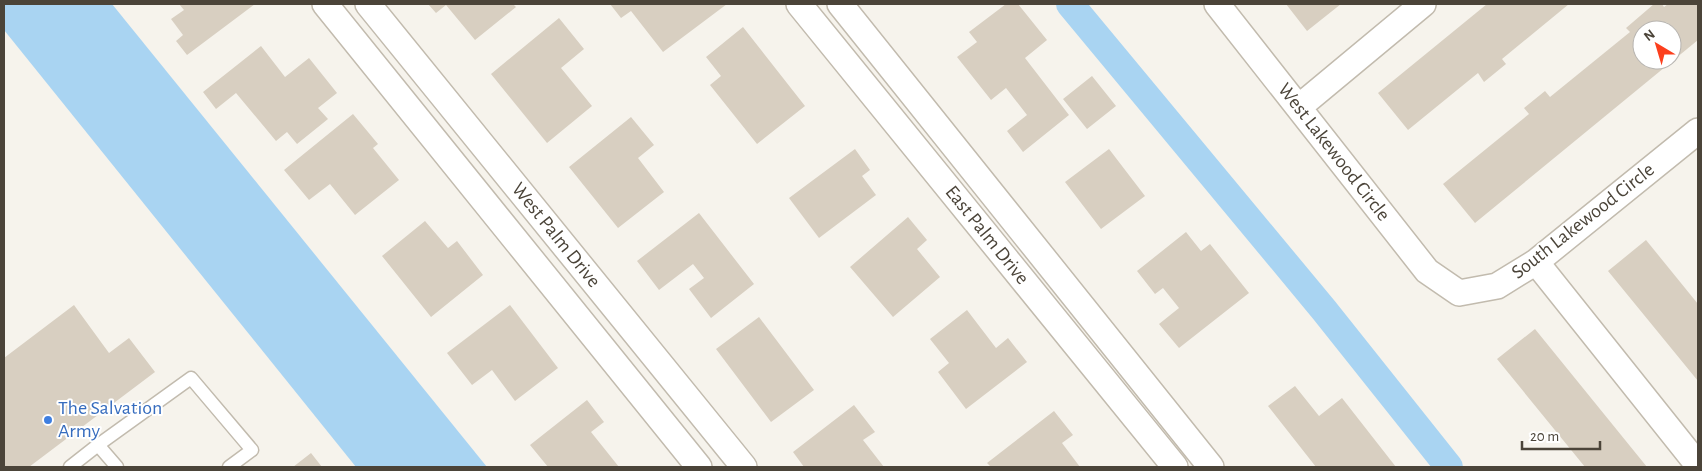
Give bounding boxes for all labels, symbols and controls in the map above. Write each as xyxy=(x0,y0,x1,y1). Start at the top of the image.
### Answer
north arrow xyxy=(1632,20,1682,70)
text: N xyxy=(1641,27,1658,44)
street label: West Lakewood Circle xyxy=(1274,79,1394,225)
street label: South Lakewood Circle xyxy=(1508,159,1658,283)
street label: West Palm Drive xyxy=(508,179,604,291)
street label: East Palm Drive xyxy=(941,182,1033,288)
place label: The Salvation Army xyxy=(58,398,162,441)
marker: The Salvation Army xyxy=(42,414,54,426)
scale bar xyxy=(1522,418,1600,450)
text: 20 m xyxy=(1530,429,1559,444)

